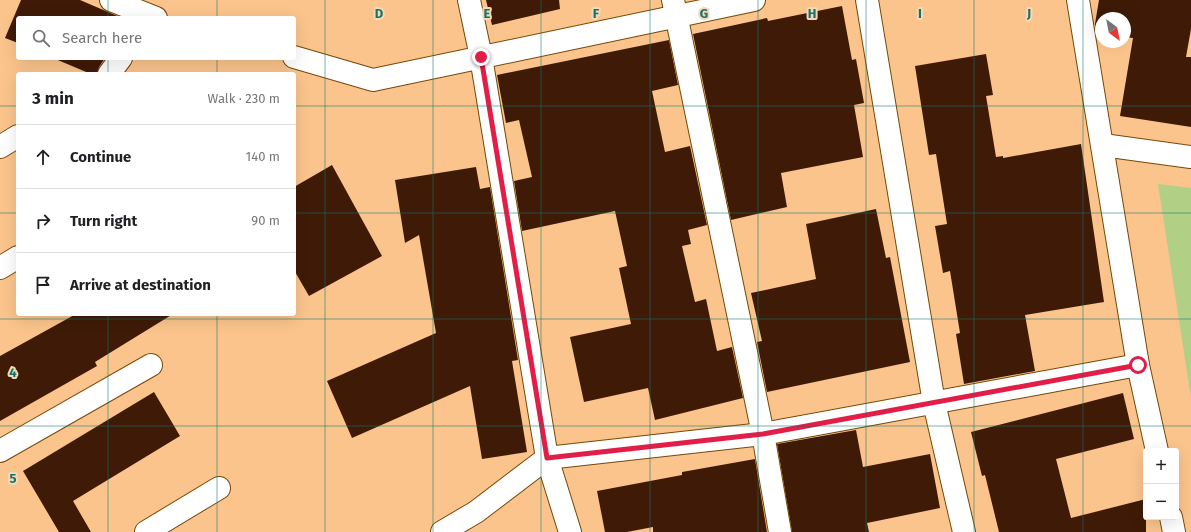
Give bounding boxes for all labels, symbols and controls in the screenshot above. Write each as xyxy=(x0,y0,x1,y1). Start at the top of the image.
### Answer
text: D xyxy=(375,6,384,21)
text: E xyxy=(484,6,491,21)
text: F xyxy=(593,6,600,21)
text: G xyxy=(700,6,708,21)
text: H xyxy=(808,6,816,21)
text: I xyxy=(918,6,922,21)
text: J xyxy=(1026,6,1031,21)
north arrow xyxy=(1095,12,1131,48)
search box xyxy=(16,16,296,60)
icon: search xyxy=(30,27,52,49)
text: Search here xyxy=(62,29,142,47)
route end xyxy=(472,48,490,66)
text: 3 min xyxy=(32,88,74,109)
text: Walk · 230 m xyxy=(208,91,280,106)
icon: ahead xyxy=(32,146,54,168)
text: Continue xyxy=(70,148,131,166)
text: 140 m xyxy=(246,149,280,164)
icon: right xyxy=(32,210,54,232)
text: Turn right xyxy=(70,212,137,230)
text: 90 m xyxy=(251,213,280,228)
icon: arrive xyxy=(32,274,54,296)
text: Arrive at destination xyxy=(70,276,211,294)
route start xyxy=(1129,356,1147,374)
text: 4 xyxy=(9,365,17,380)
map controls xyxy=(1143,448,1179,520)
button: + xyxy=(1143,448,1179,484)
text: 5 xyxy=(10,471,17,486)
button: − xyxy=(1143,484,1179,520)

